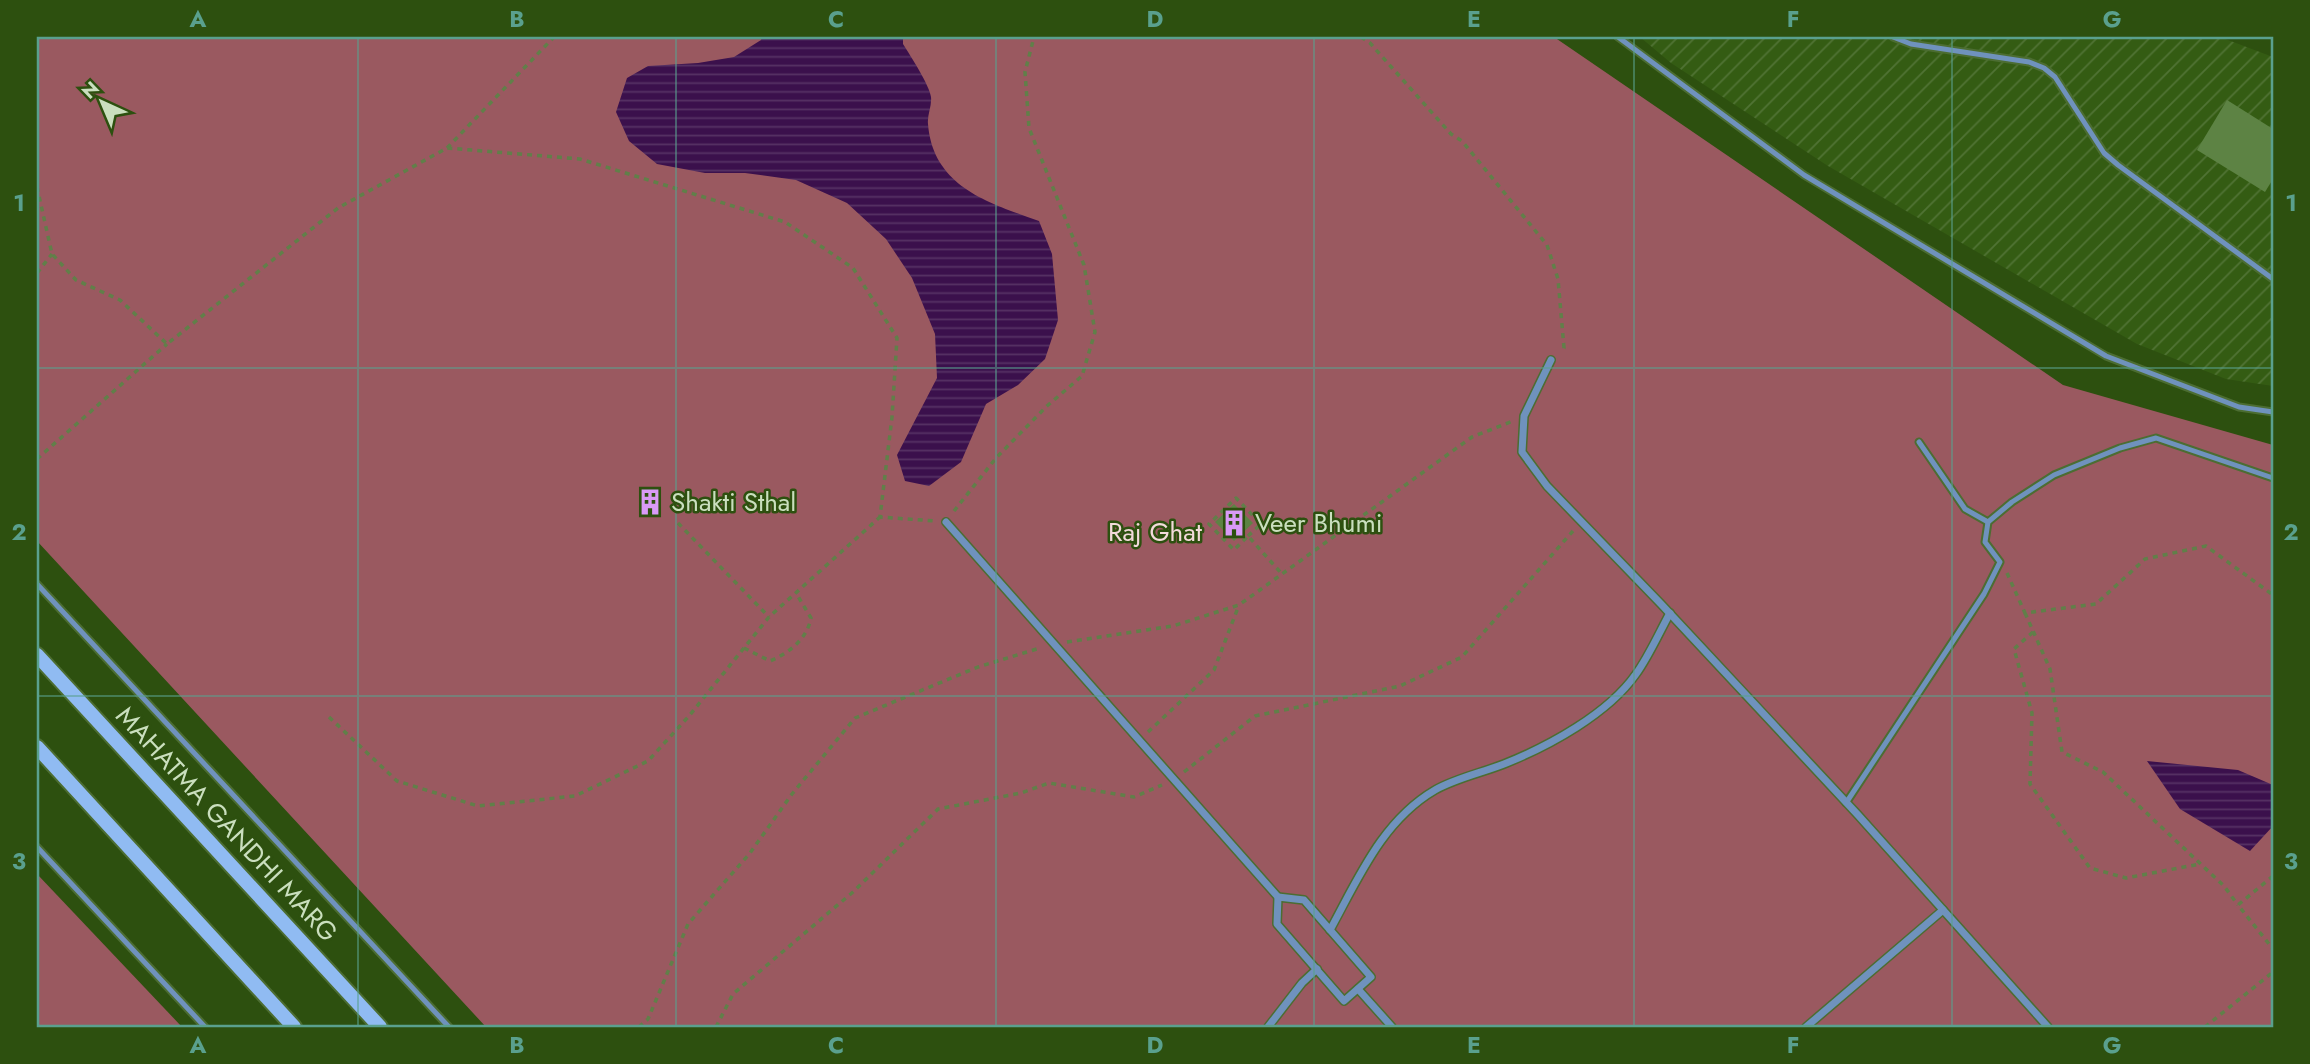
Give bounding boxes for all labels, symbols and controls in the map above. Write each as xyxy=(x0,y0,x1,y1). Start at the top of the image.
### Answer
text: A xyxy=(189,2,207,36)
text: B xyxy=(509,2,525,36)
text: C xyxy=(828,2,844,36)
text: D xyxy=(1147,2,1164,36)
text: E xyxy=(1467,2,1481,36)
text: F xyxy=(1787,2,1799,36)
text: G xyxy=(2103,2,2121,36)
north arrow xyxy=(66,66,136,136)
text: N xyxy=(76,75,105,105)
text: 1 xyxy=(13,186,25,220)
text: 1 xyxy=(2285,186,2297,220)
place label: Shakti Sthal xyxy=(671,483,796,521)
building icon: Shakti Sthal xyxy=(635,487,665,517)
place label: Veer Bhumi xyxy=(1255,504,1382,542)
building icon: Veer Bhumi xyxy=(1219,508,1249,538)
park label: Raj Ghat xyxy=(1108,513,1203,551)
text: 2 xyxy=(11,515,27,549)
text: 2 xyxy=(2283,515,2299,549)
street label: MAHATMA GANDHI MARG xyxy=(107,698,347,950)
text: 3 xyxy=(12,844,26,878)
text: 3 xyxy=(2284,844,2298,878)
text: A xyxy=(189,1028,207,1062)
text: B xyxy=(509,1028,525,1062)
text: C xyxy=(828,1028,844,1062)
text: D xyxy=(1147,1028,1164,1062)
text: E xyxy=(1467,1028,1481,1062)
text: F xyxy=(1787,1028,1799,1062)
text: G xyxy=(2103,1028,2121,1062)

